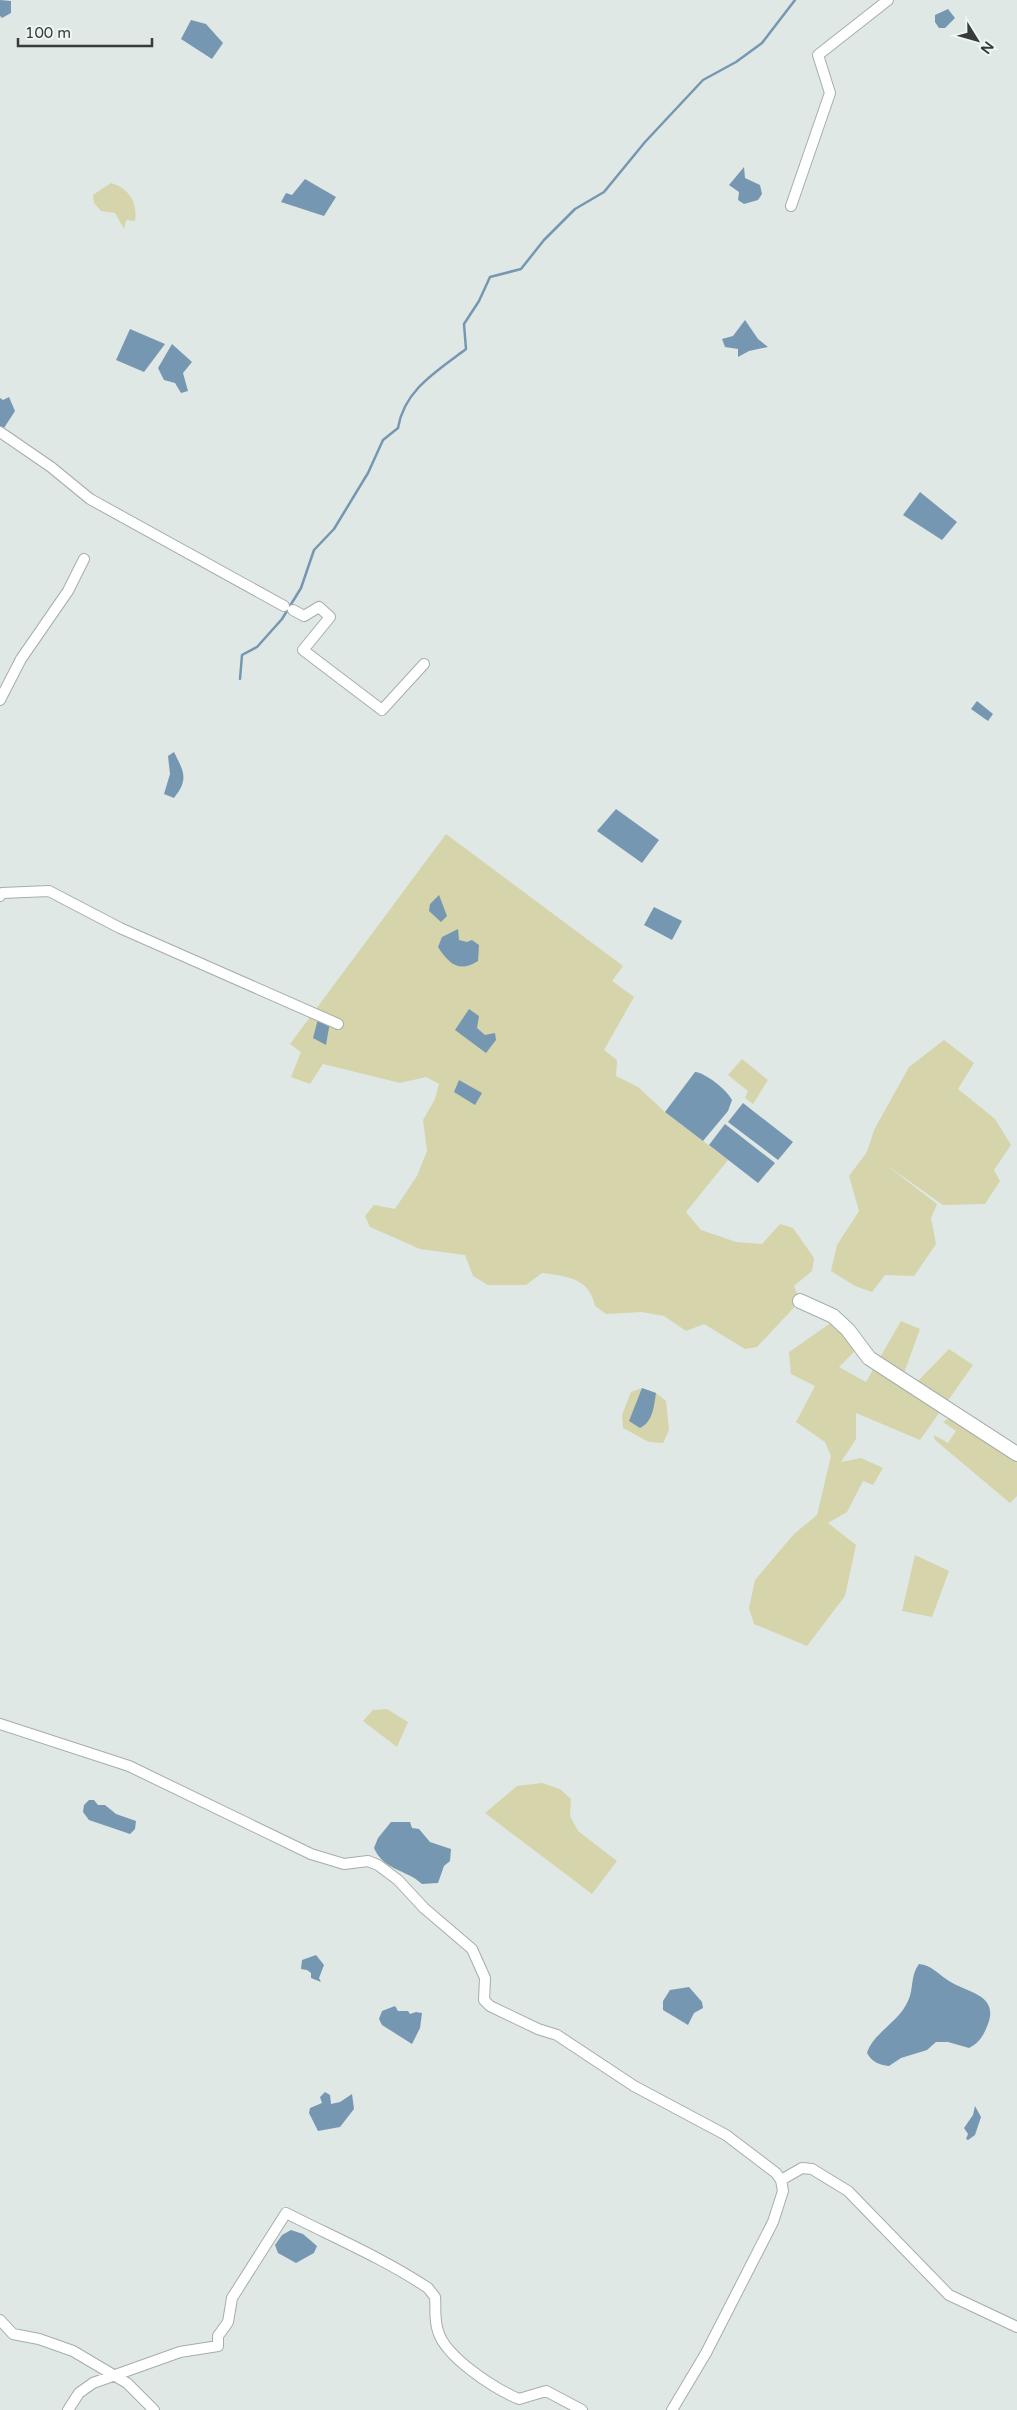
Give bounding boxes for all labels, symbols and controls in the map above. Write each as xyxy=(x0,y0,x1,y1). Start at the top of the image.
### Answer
scale bar xyxy=(18,15,151,47)
north arrow xyxy=(952,15,1002,65)
text: 100 m xyxy=(25,24,71,42)
text: N xyxy=(977,38,997,57)

